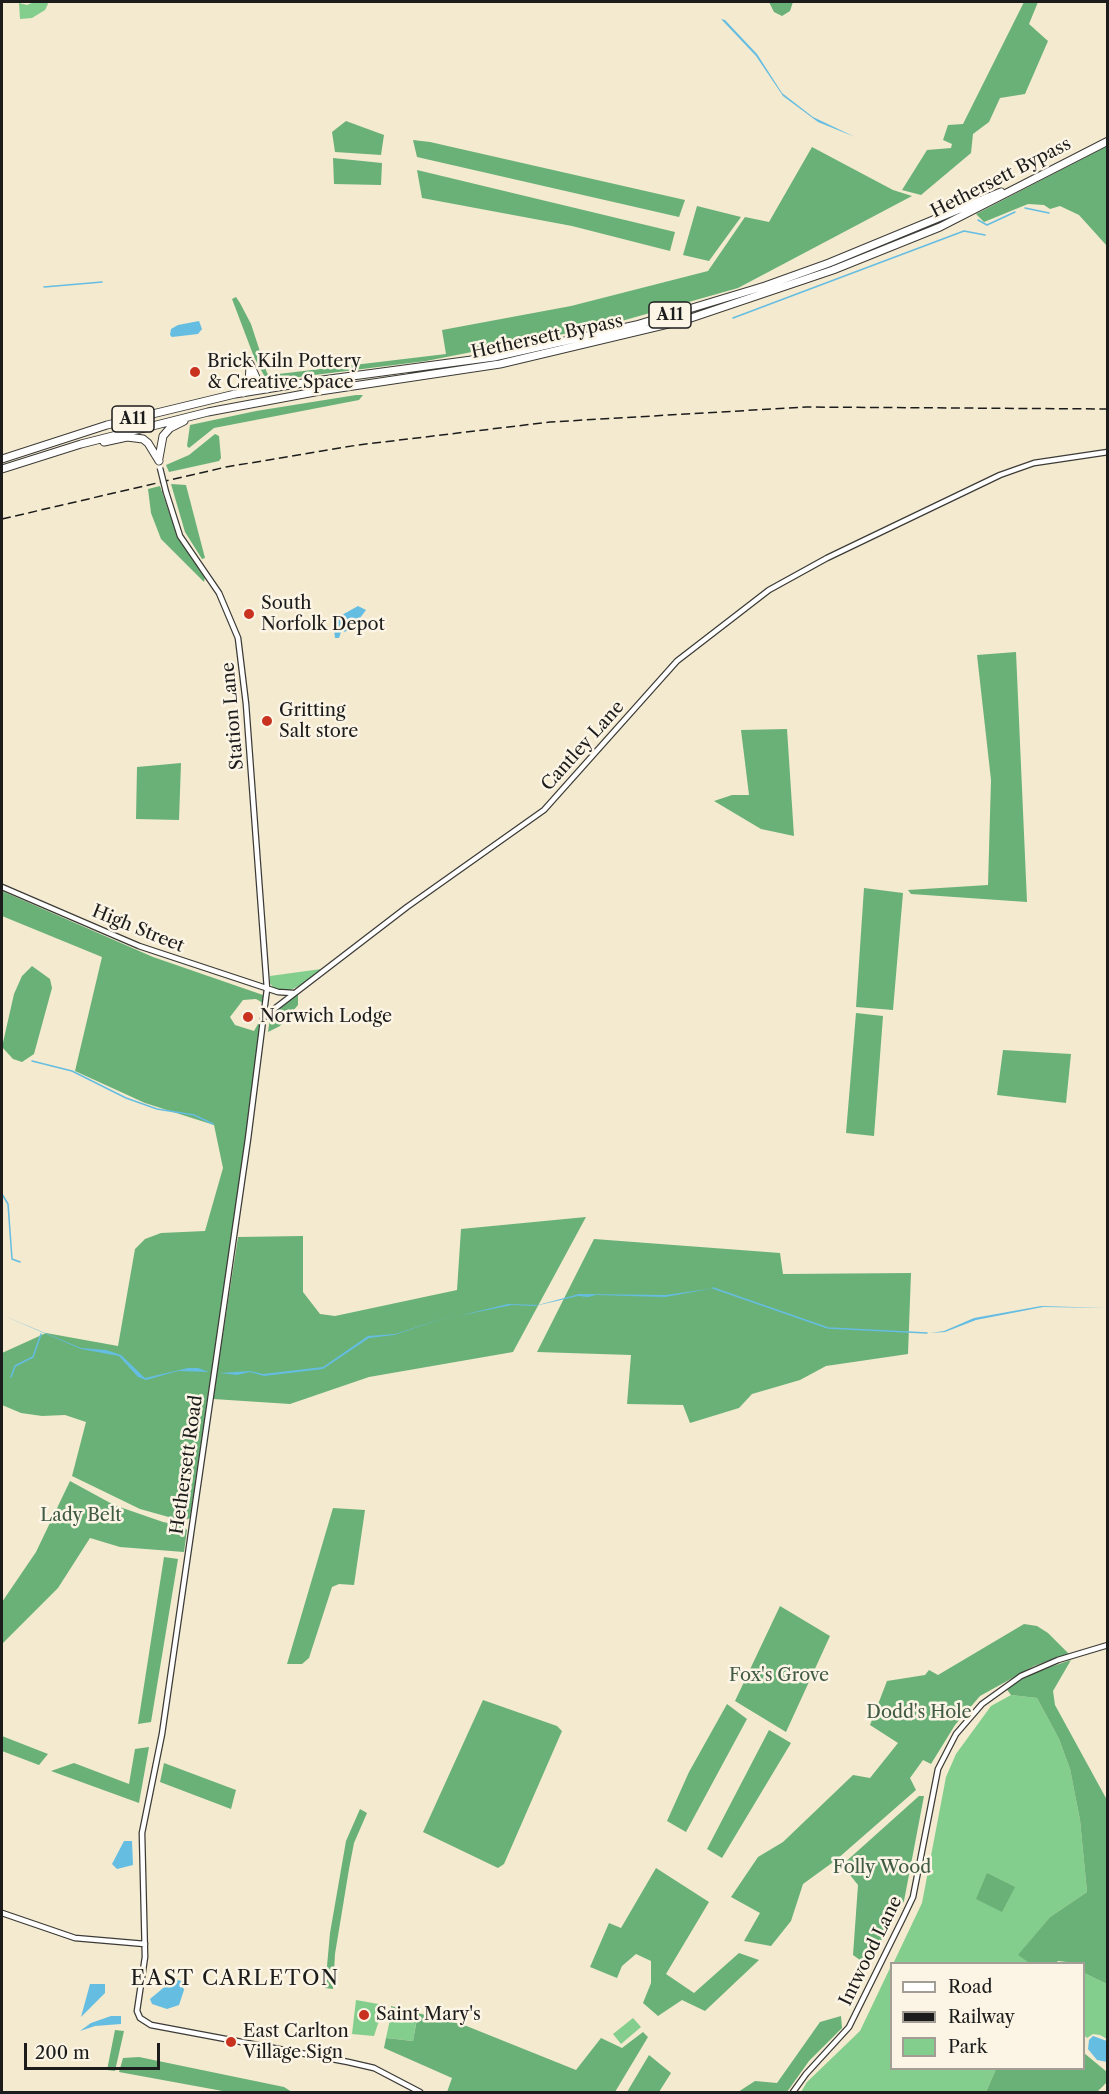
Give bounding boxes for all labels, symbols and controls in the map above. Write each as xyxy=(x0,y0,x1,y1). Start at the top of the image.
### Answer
street label: Hethersett Bypass xyxy=(927,133,1075,223)
road number: A11 xyxy=(649,302,691,328)
street label: Hethersett Bypass xyxy=(469,310,625,364)
place label: Brick Kiln Pottery & Creative Space xyxy=(207,351,361,394)
marker: Brick Kiln Pottery & Creative Space xyxy=(188,365,202,379)
road number: A11 xyxy=(112,406,154,432)
place label: South Norfolk Depot xyxy=(261,593,385,636)
marker: South Norfolk Depot xyxy=(242,607,256,621)
street label: Station Lane xyxy=(218,661,248,771)
street label: Cantley Lane xyxy=(537,697,629,795)
place label: Gritting Salt store xyxy=(279,700,358,742)
marker: Gritting Salt store xyxy=(260,714,274,728)
street label: High Street xyxy=(89,901,187,957)
place label: Norwich Lodge xyxy=(260,1006,392,1028)
marker: Norwich Lodge xyxy=(241,1010,255,1024)
street label: Hethersett Road xyxy=(167,1394,207,1536)
park label: Lady Belt xyxy=(40,1505,122,1527)
park label: Fox's Grove xyxy=(729,1665,829,1687)
park label: Dodd's Hole xyxy=(866,1702,972,1724)
park label: Folly Wood xyxy=(833,1857,931,1879)
street label: Intwood Lane xyxy=(835,1893,907,2009)
legend xyxy=(890,1962,1085,2070)
district label: EAST CARLETON xyxy=(130,1966,340,1992)
text: Road xyxy=(948,1976,993,1998)
place label: Saint Mary's xyxy=(376,2004,481,2026)
text: Railway xyxy=(948,2006,1015,2028)
marker: Saint Mary's xyxy=(357,2008,371,2022)
place label: East Carlton Village Sign xyxy=(243,2021,349,2064)
scale bar xyxy=(27,2031,164,2069)
marker: East Carlton Village Sign xyxy=(224,2035,238,2049)
text: Park xyxy=(948,2036,987,2058)
text: 200 m xyxy=(35,2042,90,2064)

